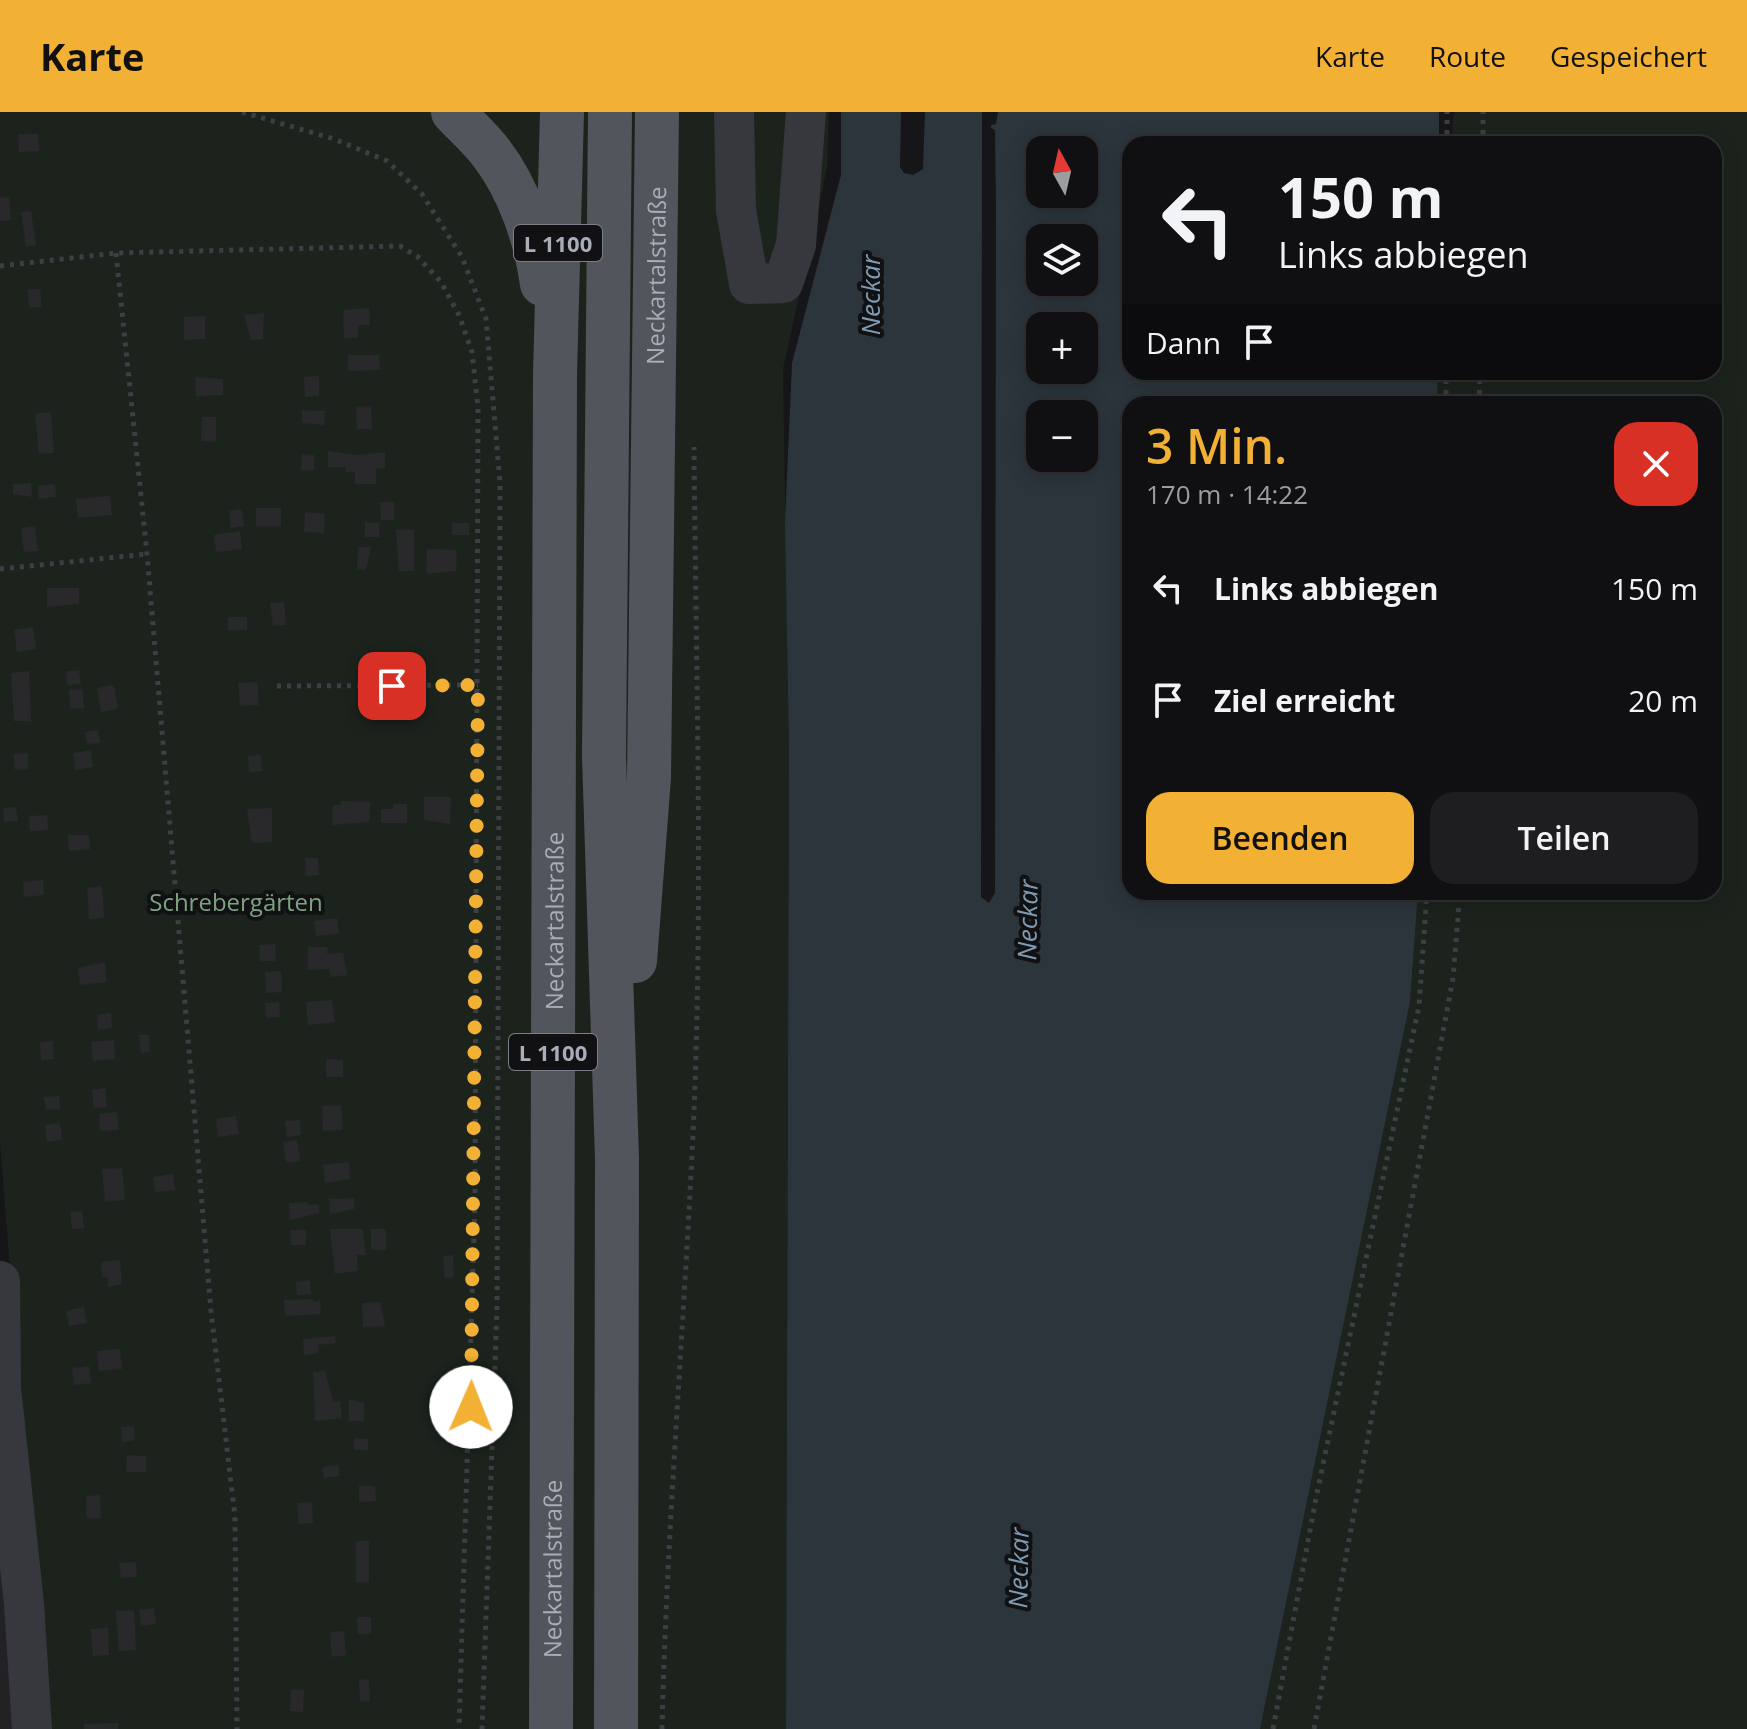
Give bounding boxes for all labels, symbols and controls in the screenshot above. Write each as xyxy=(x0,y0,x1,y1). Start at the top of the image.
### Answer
text: Karte xyxy=(40,30,144,82)
text: Karte xyxy=(1315,37,1385,75)
text: Route xyxy=(1429,37,1506,75)
text: Gespeichert xyxy=(1550,37,1707,75)
north arrow xyxy=(1026,136,1098,208)
map controls xyxy=(1026,136,1098,472)
text: 150 m xyxy=(1278,158,1444,234)
icon: left xyxy=(1146,168,1250,272)
street label: Neckartalstraße xyxy=(637,186,673,365)
button: layers xyxy=(1026,224,1098,296)
road number: L 1100 xyxy=(514,225,602,261)
text: Links abbiegen xyxy=(1278,230,1529,279)
water label: Neckar xyxy=(852,253,888,335)
button: + xyxy=(1026,312,1098,384)
icon: arrive xyxy=(1237,320,1281,364)
text: Dann xyxy=(1146,322,1221,363)
button: − xyxy=(1026,400,1098,472)
text: 3 Min. xyxy=(1146,413,1287,478)
button: close xyxy=(1614,422,1698,506)
text: 170 m · 14:22 xyxy=(1146,476,1308,512)
icon: left xyxy=(1146,566,1190,610)
text: Links abbiegen xyxy=(1214,568,1439,609)
text: 150 m xyxy=(1611,568,1698,609)
pin xyxy=(358,652,426,720)
icon: arrive xyxy=(370,664,414,708)
icon: arrive xyxy=(1146,678,1190,722)
text: Ziel erreicht xyxy=(1214,680,1395,721)
text: 20 m xyxy=(1628,680,1698,721)
button: Beenden xyxy=(1146,792,1414,884)
button: Teilen xyxy=(1430,792,1698,884)
street label: Neckartalstraße xyxy=(537,832,570,1010)
water label: Neckar xyxy=(1008,878,1046,961)
park label: Schrebergärten xyxy=(149,885,323,918)
road number: L 1100 xyxy=(509,1034,597,1070)
position arrow xyxy=(429,1365,513,1449)
street label: Neckartalstraße xyxy=(535,1480,568,1658)
water label: Neckar xyxy=(999,1526,1037,1609)

